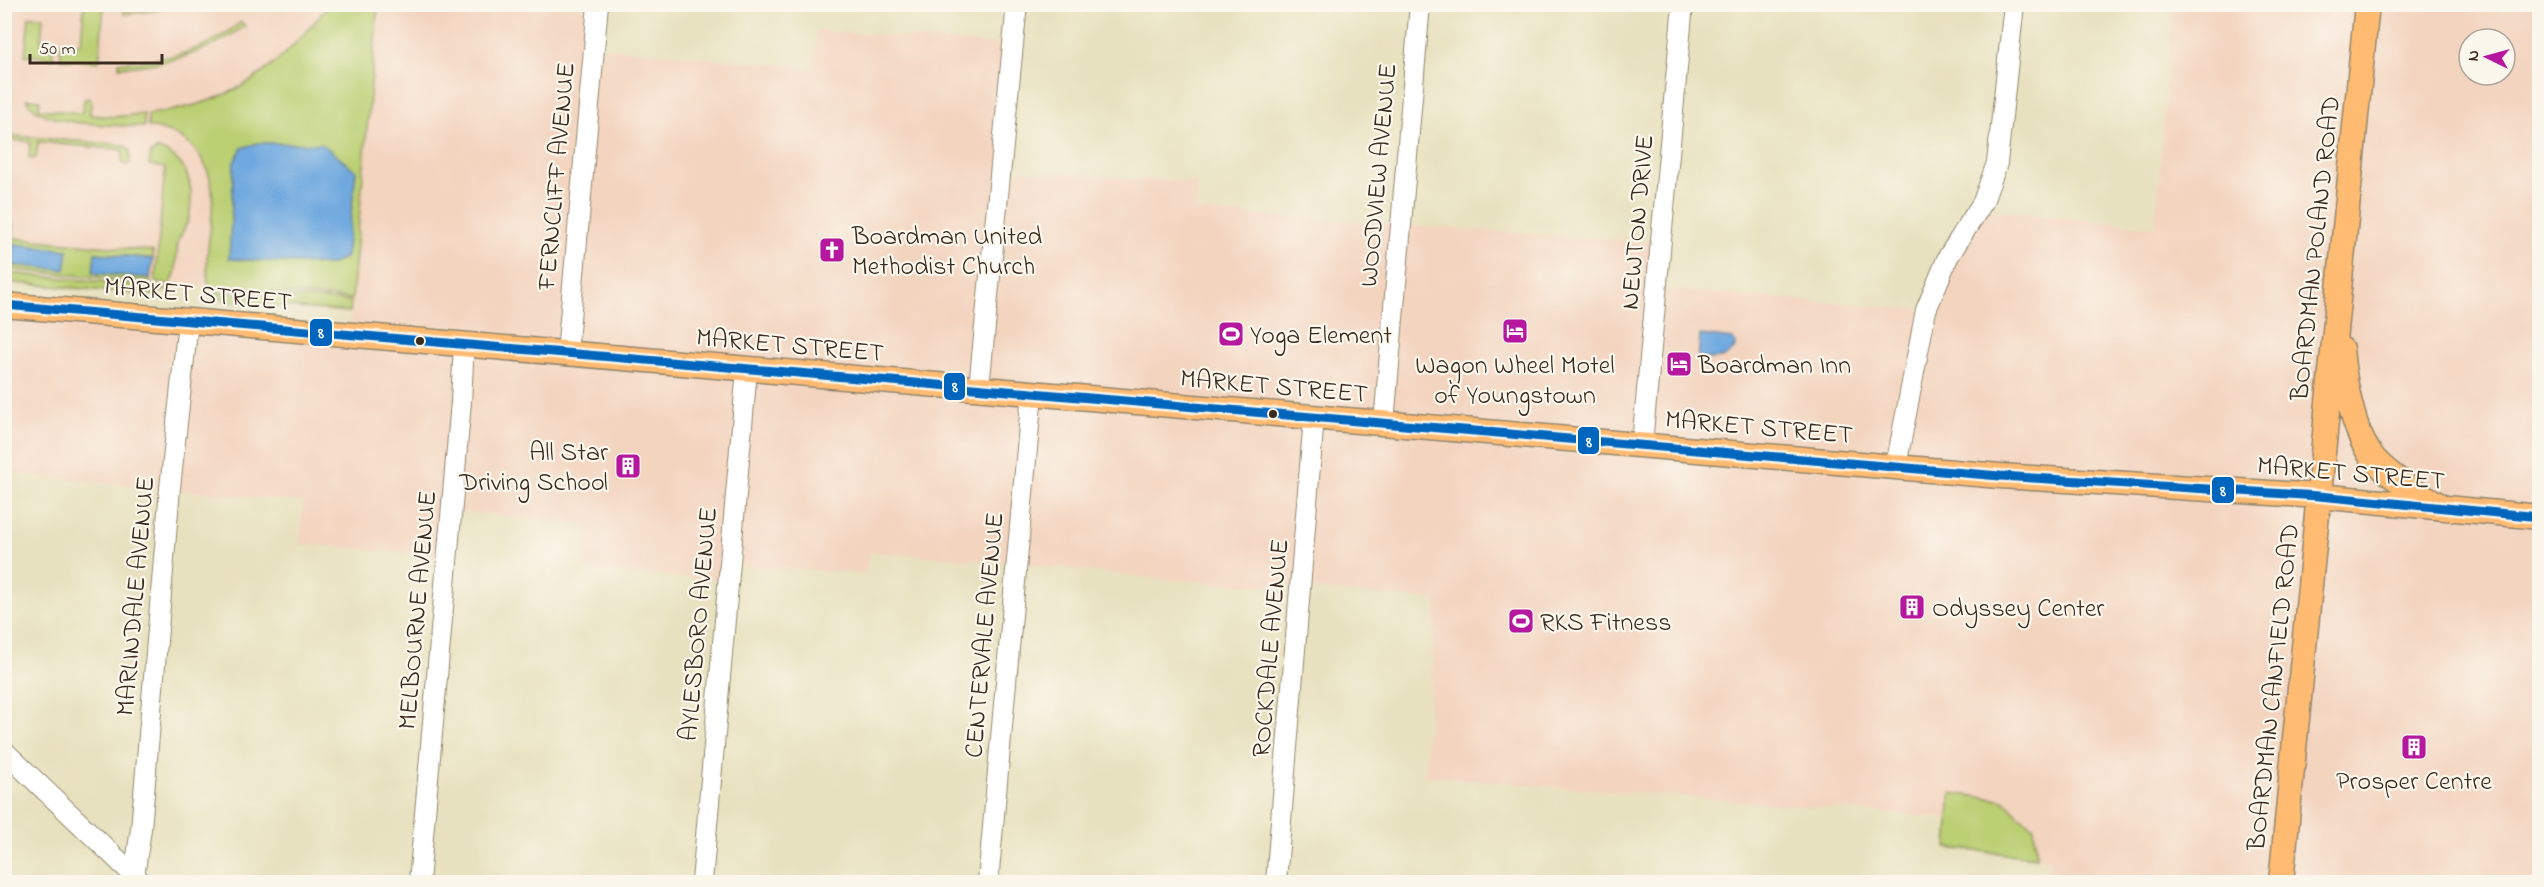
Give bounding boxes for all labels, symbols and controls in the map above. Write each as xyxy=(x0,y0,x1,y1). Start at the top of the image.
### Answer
scale bar xyxy=(30,27,162,65)
north arrow xyxy=(2457,27,2517,87)
text: 50 m xyxy=(39,37,76,63)
text: N xyxy=(2462,49,2486,62)
street label: FERNCLIFF AVENUE xyxy=(529,61,587,293)
street label: WOODVIEW AVENUE xyxy=(1351,62,1409,289)
street label: BOARDMAN POLAND ROAD xyxy=(2282,94,2352,403)
street label: NEWTON DRIVE xyxy=(1612,133,1666,311)
place label: Boardman United Methodist Church xyxy=(851,219,1043,287)
church icon: Boardman United Methodist Church xyxy=(817,235,847,265)
street label: MARKET STREET xyxy=(102,269,293,323)
hotel icon: Wagon Wheel Motel of Youngstown xyxy=(1500,316,1530,346)
line badge: 8 xyxy=(309,318,333,347)
place label: Yoga Element xyxy=(1250,318,1392,356)
sports icon: Yoga Element xyxy=(1216,319,1246,349)
street label: MARKET STREET xyxy=(694,320,885,374)
text: 8 xyxy=(317,322,324,346)
unlabelled marker xyxy=(414,335,426,347)
place label: Wagon Wheel Motel of Youngstown xyxy=(1415,348,1615,416)
place label: Boardman Inn xyxy=(1697,348,1851,386)
hotel icon: Boardman Inn xyxy=(1664,349,1694,379)
street label: MARKET STREET xyxy=(1178,361,1369,415)
line badge: 8 xyxy=(943,372,966,401)
text: 8 xyxy=(951,376,958,400)
street label: MARKET STREET xyxy=(1663,402,1854,456)
unlabelled marker xyxy=(1267,408,1279,420)
line badge: 8 xyxy=(1577,426,1600,455)
text: 8 xyxy=(1585,431,1592,455)
place label: All Star Driving School xyxy=(458,435,609,503)
street label: MARKET STREET xyxy=(2255,448,2446,502)
building icon: All Star Driving School xyxy=(613,451,643,481)
street label: MARLINDALE AVENUE xyxy=(108,475,166,718)
line badge: 8 xyxy=(2211,476,2235,504)
text: 8 xyxy=(2219,480,2226,504)
street label: MELBOURNE AVENUE xyxy=(390,489,448,732)
street label: AYLESBORO AVENUE xyxy=(671,506,729,743)
street label: CENTERVALE AVENUE xyxy=(956,511,1016,760)
street label: BOARDMAN CANFIELD ROAD xyxy=(2239,522,2311,854)
street label: ROCKDALE AVENUE xyxy=(1244,537,1300,759)
place label: Odyssey Center xyxy=(1932,591,2105,629)
building icon: Odyssey Center xyxy=(1897,592,1927,622)
place label: RKS Fitness xyxy=(1540,605,1671,643)
sports icon: RKS Fitness xyxy=(1506,606,1536,636)
building icon: Prosper Centre xyxy=(2399,732,2429,762)
place label: Prosper Centre xyxy=(2336,764,2492,802)

